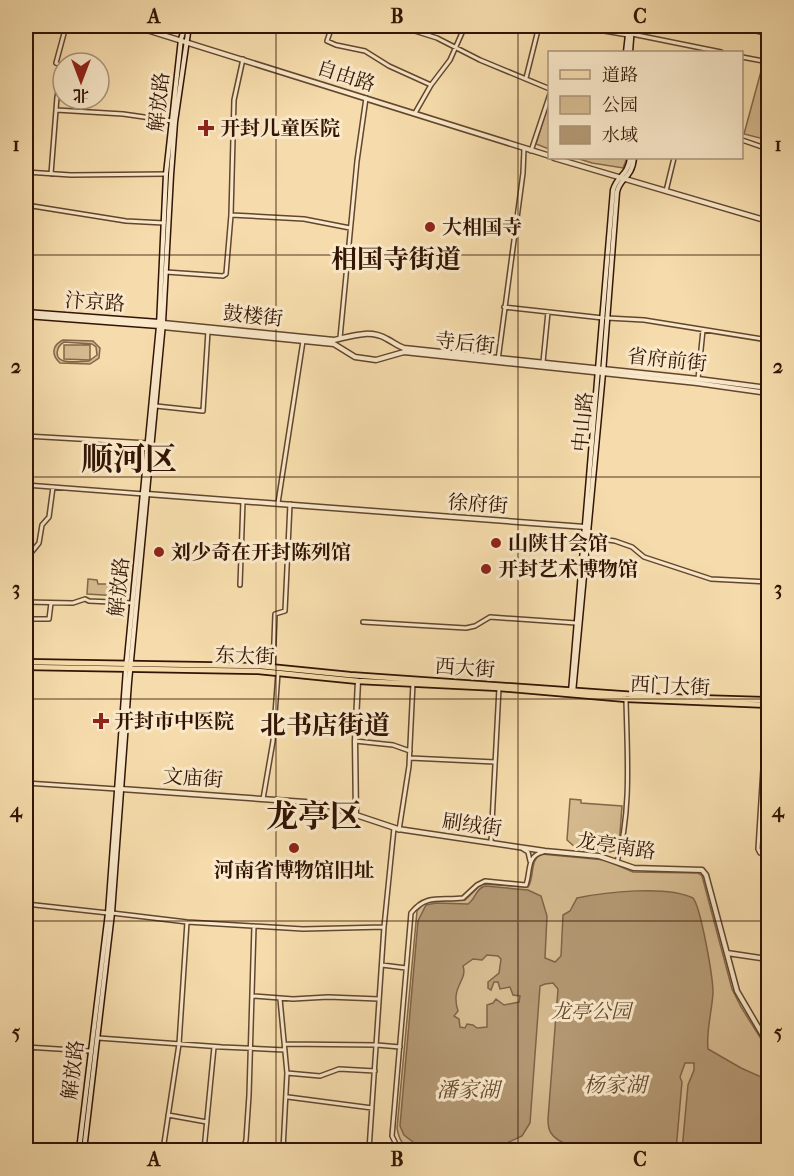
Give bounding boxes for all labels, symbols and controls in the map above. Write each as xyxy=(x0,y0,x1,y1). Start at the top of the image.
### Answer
text: A xyxy=(146,5,162,28)
text: B xyxy=(390,5,404,28)
text: C xyxy=(633,5,647,28)
north arrow xyxy=(51,51,111,111)
legend xyxy=(548,51,743,159)
street label: 自由路 xyxy=(314,56,378,96)
text: 道路 xyxy=(602,65,638,86)
street label: 解放路 xyxy=(144,71,174,133)
text: 北 xyxy=(73,86,89,105)
text: 公园 xyxy=(602,95,638,116)
place label: 开封儿童医院 xyxy=(220,117,340,140)
marker: 开封儿童医院 xyxy=(197,119,215,137)
text: 水域 xyxy=(602,125,638,146)
text: 1 xyxy=(12,133,20,156)
text: 1 xyxy=(774,133,782,156)
place label: 大相国寺 xyxy=(442,216,522,239)
marker: 大相国寺 xyxy=(423,220,437,234)
district label: 相国寺街道 xyxy=(331,244,461,275)
street label: 汴京路 xyxy=(64,288,126,316)
street label: 鼓楼街 xyxy=(222,301,284,331)
street label: 寺后街 xyxy=(434,328,496,358)
street label: 省府前街 xyxy=(626,344,708,376)
text: 2 xyxy=(11,355,21,378)
text: 2 xyxy=(773,355,783,378)
street label: 中山路 xyxy=(569,391,597,453)
district label: 顺河区 xyxy=(81,441,177,478)
street label: 徐府街 xyxy=(447,490,509,518)
place label: 山陕甘会馆 xyxy=(508,532,608,555)
marker: 山陕甘会馆 xyxy=(489,536,503,550)
place label: 刘少奇在开封陈列馆 xyxy=(171,541,351,564)
marker: 刘少奇在开封陈列馆 xyxy=(152,545,166,559)
street label: 解放路 xyxy=(104,556,134,618)
place label: 开封艺术博物馆 xyxy=(498,558,638,581)
marker: 开封艺术博物馆 xyxy=(479,562,493,576)
text: 3 xyxy=(12,577,20,600)
text: 3 xyxy=(774,577,782,600)
street label: 东大街 xyxy=(215,643,275,669)
street label: 西大街 xyxy=(434,654,496,682)
street label: 西门大街 xyxy=(629,672,711,700)
place label: 开封市中医院 xyxy=(114,710,234,733)
district label: 北书店街道 xyxy=(260,710,390,741)
marker: 开封市中医院 xyxy=(92,712,110,730)
street label: 文庙街 xyxy=(162,764,224,792)
district label: 龙亭区 xyxy=(266,798,362,835)
text: 4 xyxy=(9,799,23,823)
text: 4 xyxy=(771,799,785,823)
street label: 刷绒街 xyxy=(441,809,503,841)
street label: 龙亭南路 xyxy=(575,828,657,864)
marker: 河南省博物馆旧址 xyxy=(287,841,301,855)
place label: 河南省博物馆旧址 xyxy=(214,859,374,882)
park label: 龙亭公园 xyxy=(551,1000,634,1023)
text: 5 xyxy=(12,1021,21,1044)
text: 5 xyxy=(774,1021,783,1044)
street label: 解放路 xyxy=(58,1039,88,1101)
water label: 杨家湖 xyxy=(584,1073,650,1097)
water label: 潘家湖 xyxy=(437,1078,503,1102)
text: A xyxy=(146,1148,162,1171)
text: B xyxy=(390,1148,404,1171)
text: C xyxy=(633,1148,647,1171)

